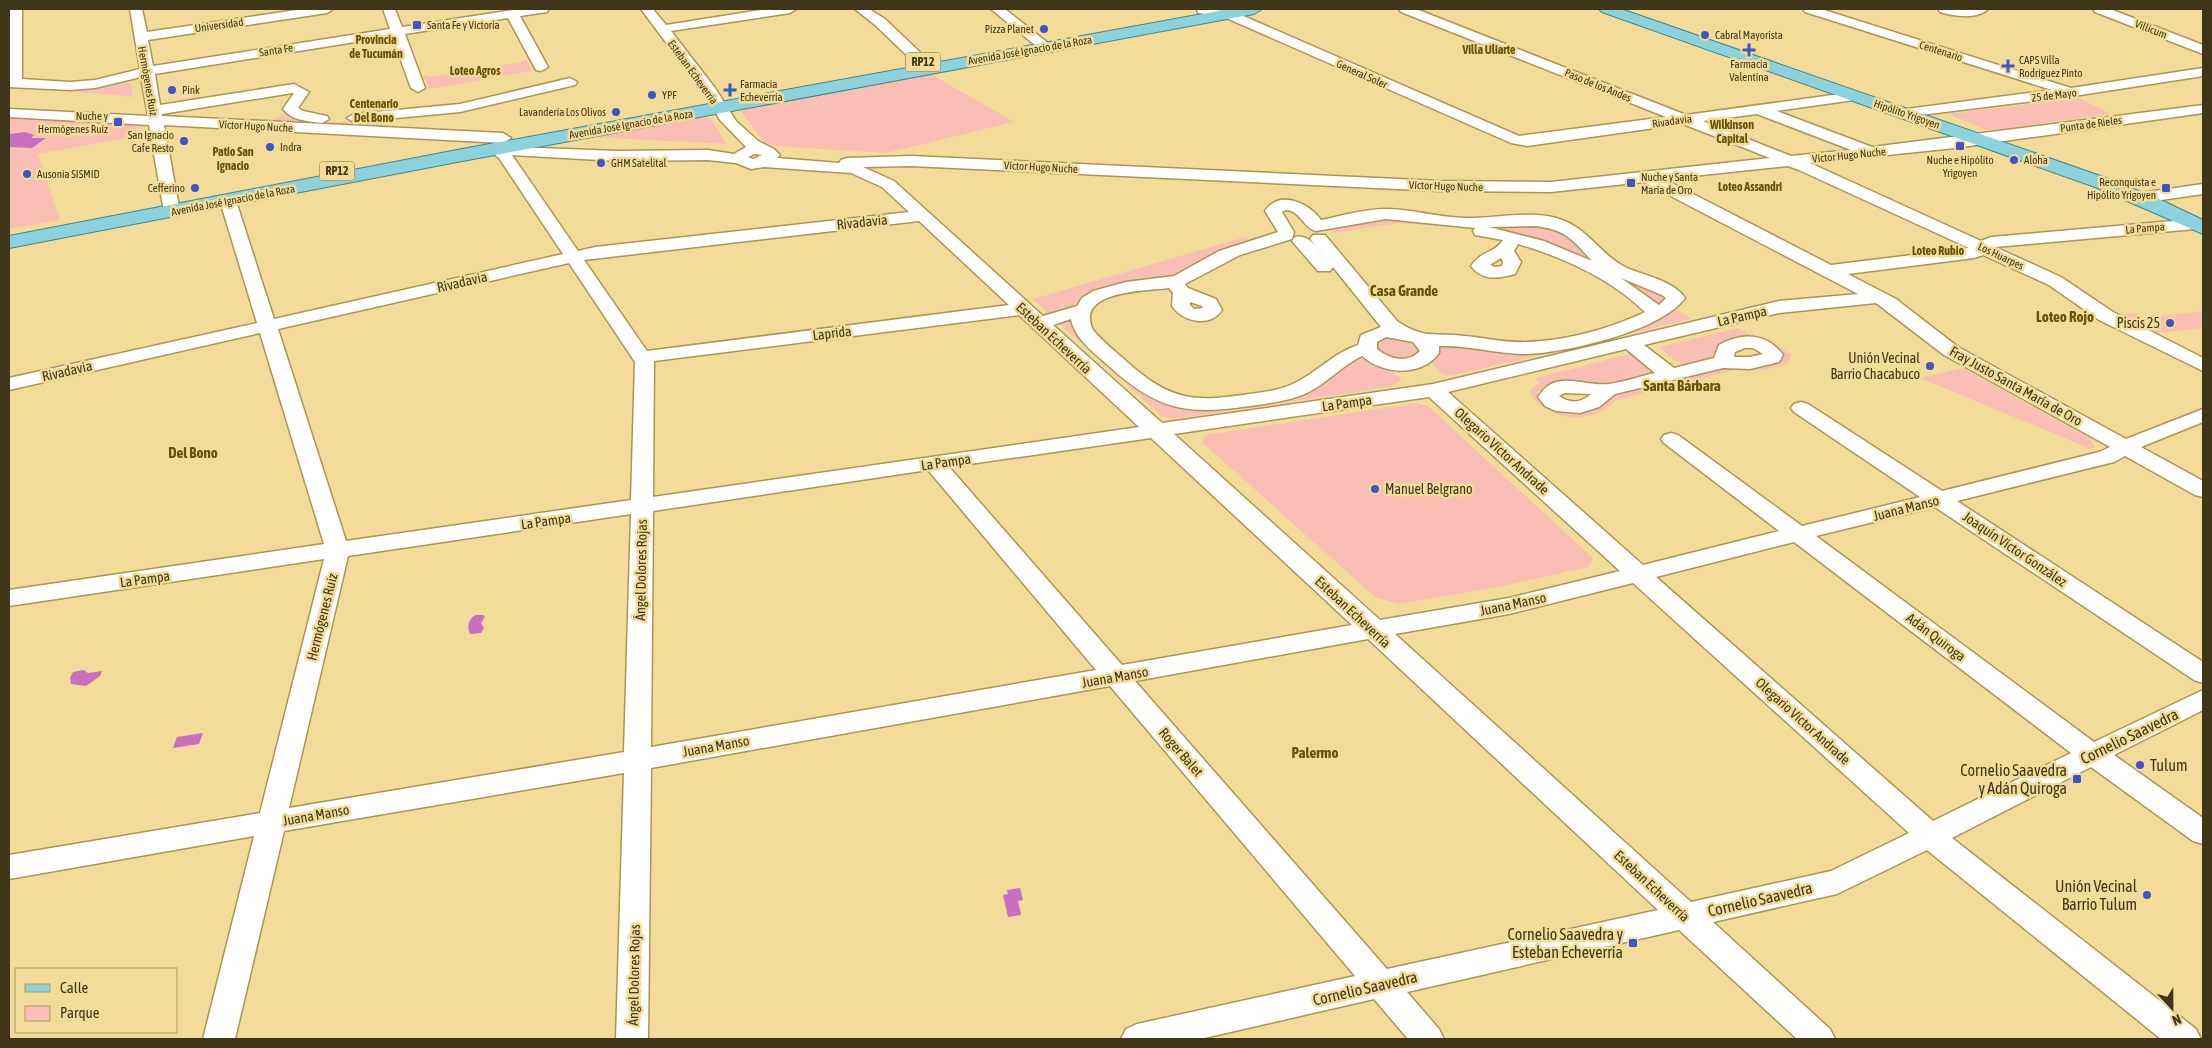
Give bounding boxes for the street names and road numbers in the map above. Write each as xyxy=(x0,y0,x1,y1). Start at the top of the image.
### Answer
street label: Universidad xyxy=(194,16,244,34)
street label: Villicum xyxy=(2133,17,2169,41)
street label: Avenida José Ignacio de la Roza xyxy=(967,33,1093,67)
street label: Esteban Echeverría xyxy=(666,38,720,106)
street label: Centenario xyxy=(1918,38,1964,64)
street label: Santa Fe xyxy=(258,41,294,59)
street label: Hermógenes Ruiz xyxy=(136,45,160,117)
road number: RP12 xyxy=(906,52,940,72)
street label: General Soler xyxy=(1335,57,1390,91)
street label: Paso de los Andes xyxy=(1563,66,1633,104)
street label: 25 de Mayo xyxy=(2031,86,2077,104)
street label: Hipólito Yrigoyen xyxy=(1872,97,1942,131)
street label: Avenida José Ignacio de la Roza xyxy=(568,107,694,141)
street label: Rivadavia xyxy=(1651,112,1693,130)
street label: Punta de Rieles xyxy=(2059,114,2123,134)
street label: Víctor Hugo Nuche xyxy=(219,118,293,134)
street label: Víctor Hugo Nuche xyxy=(1812,145,1886,165)
street label: Víctor Hugo Nuche xyxy=(1004,159,1078,175)
road number: RP12 xyxy=(320,162,354,180)
street label: Víctor Hugo Nuche xyxy=(1409,179,1483,193)
street label: Avenida José Ignacio de la Roza xyxy=(170,182,296,218)
street label: Rivadavia xyxy=(836,211,888,233)
street label: La Pampa xyxy=(2125,220,2165,236)
street label: Los Huarpes xyxy=(1976,240,2026,272)
street label: Rivadavia xyxy=(435,268,489,296)
street label: Esteban Echeverría xyxy=(1013,299,1095,377)
street label: La Pampa xyxy=(1716,303,1768,329)
street label: Laprida xyxy=(812,323,852,343)
street label: Fray Justo Santa María de Oro xyxy=(1947,343,2085,429)
street label: Rivadavia xyxy=(40,357,94,385)
street label: La Pampa xyxy=(1321,392,1373,414)
street label: Olegario Víctor Andrade xyxy=(1451,404,1553,498)
street label: La Pampa xyxy=(920,451,972,473)
street label: Juana Manso xyxy=(1871,492,1941,524)
street label: Joaquín Víctor González xyxy=(1960,508,2070,590)
street label: La Pampa xyxy=(520,510,572,532)
street label: Ángel Dolores Rojas xyxy=(632,519,650,621)
street label: La Pampa xyxy=(119,568,171,590)
street label: Hermógenes Ruiz xyxy=(303,572,341,662)
street label: Esteban Echeverría xyxy=(1312,573,1394,651)
street label: Juana Manso xyxy=(1478,589,1548,619)
street label: Adán Quiroga xyxy=(1903,610,1969,664)
street label: Juana Manso xyxy=(1081,663,1149,691)
street label: Olegario Víctor Andrade xyxy=(1752,674,1854,768)
street label: Cornelio Saavedra xyxy=(2077,705,2181,767)
street label: Roger Balet xyxy=(1156,725,1206,779)
street label: Juana Manso xyxy=(682,732,750,760)
street label: Juana Manso xyxy=(282,801,350,829)
street label: Esteban Echeverría xyxy=(1611,847,1693,925)
street label: Cornelio Saavedra xyxy=(1706,878,1814,920)
street label: Ángel Dolores Rojas xyxy=(625,924,643,1026)
street label: Cornelio Saavedra xyxy=(1311,967,1419,1009)

